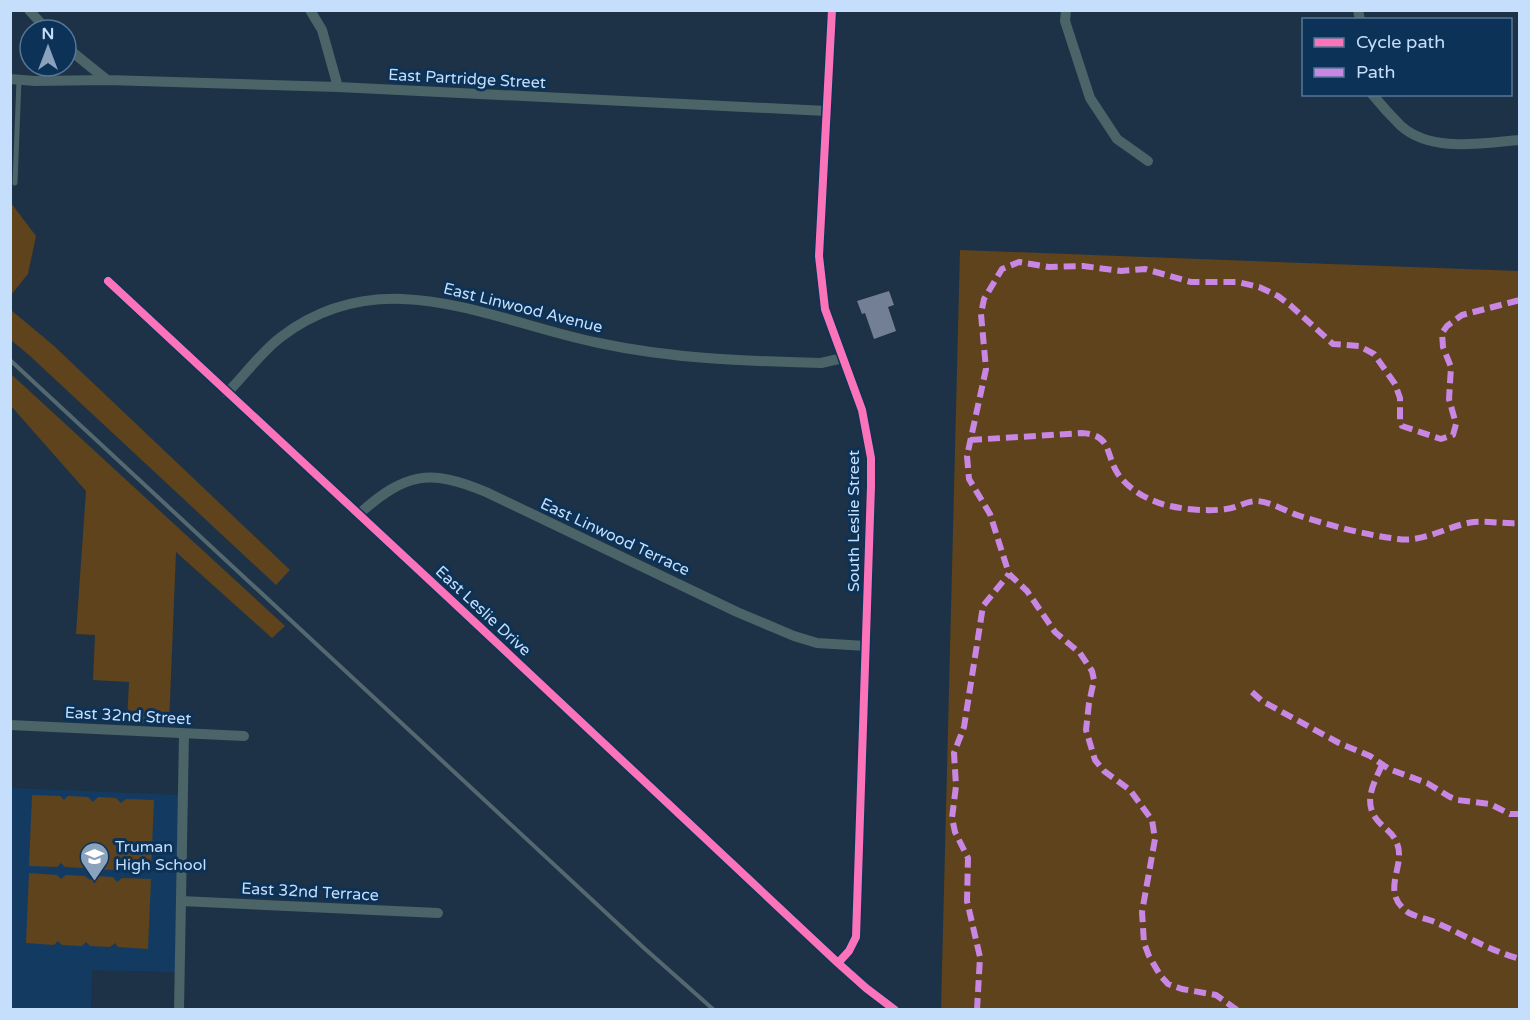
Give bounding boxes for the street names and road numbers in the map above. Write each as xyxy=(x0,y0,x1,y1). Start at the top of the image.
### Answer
street label: East Partridge Street xyxy=(388,65,546,93)
street label: East Linwood Avenue xyxy=(441,279,605,337)
street label: South Leslie Street xyxy=(844,450,864,592)
street label: East Linwood Terrace xyxy=(537,494,693,580)
street label: East Leslie Drive xyxy=(431,562,535,660)
street label: East 32nd Street xyxy=(64,703,192,729)
street label: East 32nd Terrace xyxy=(241,878,379,906)

